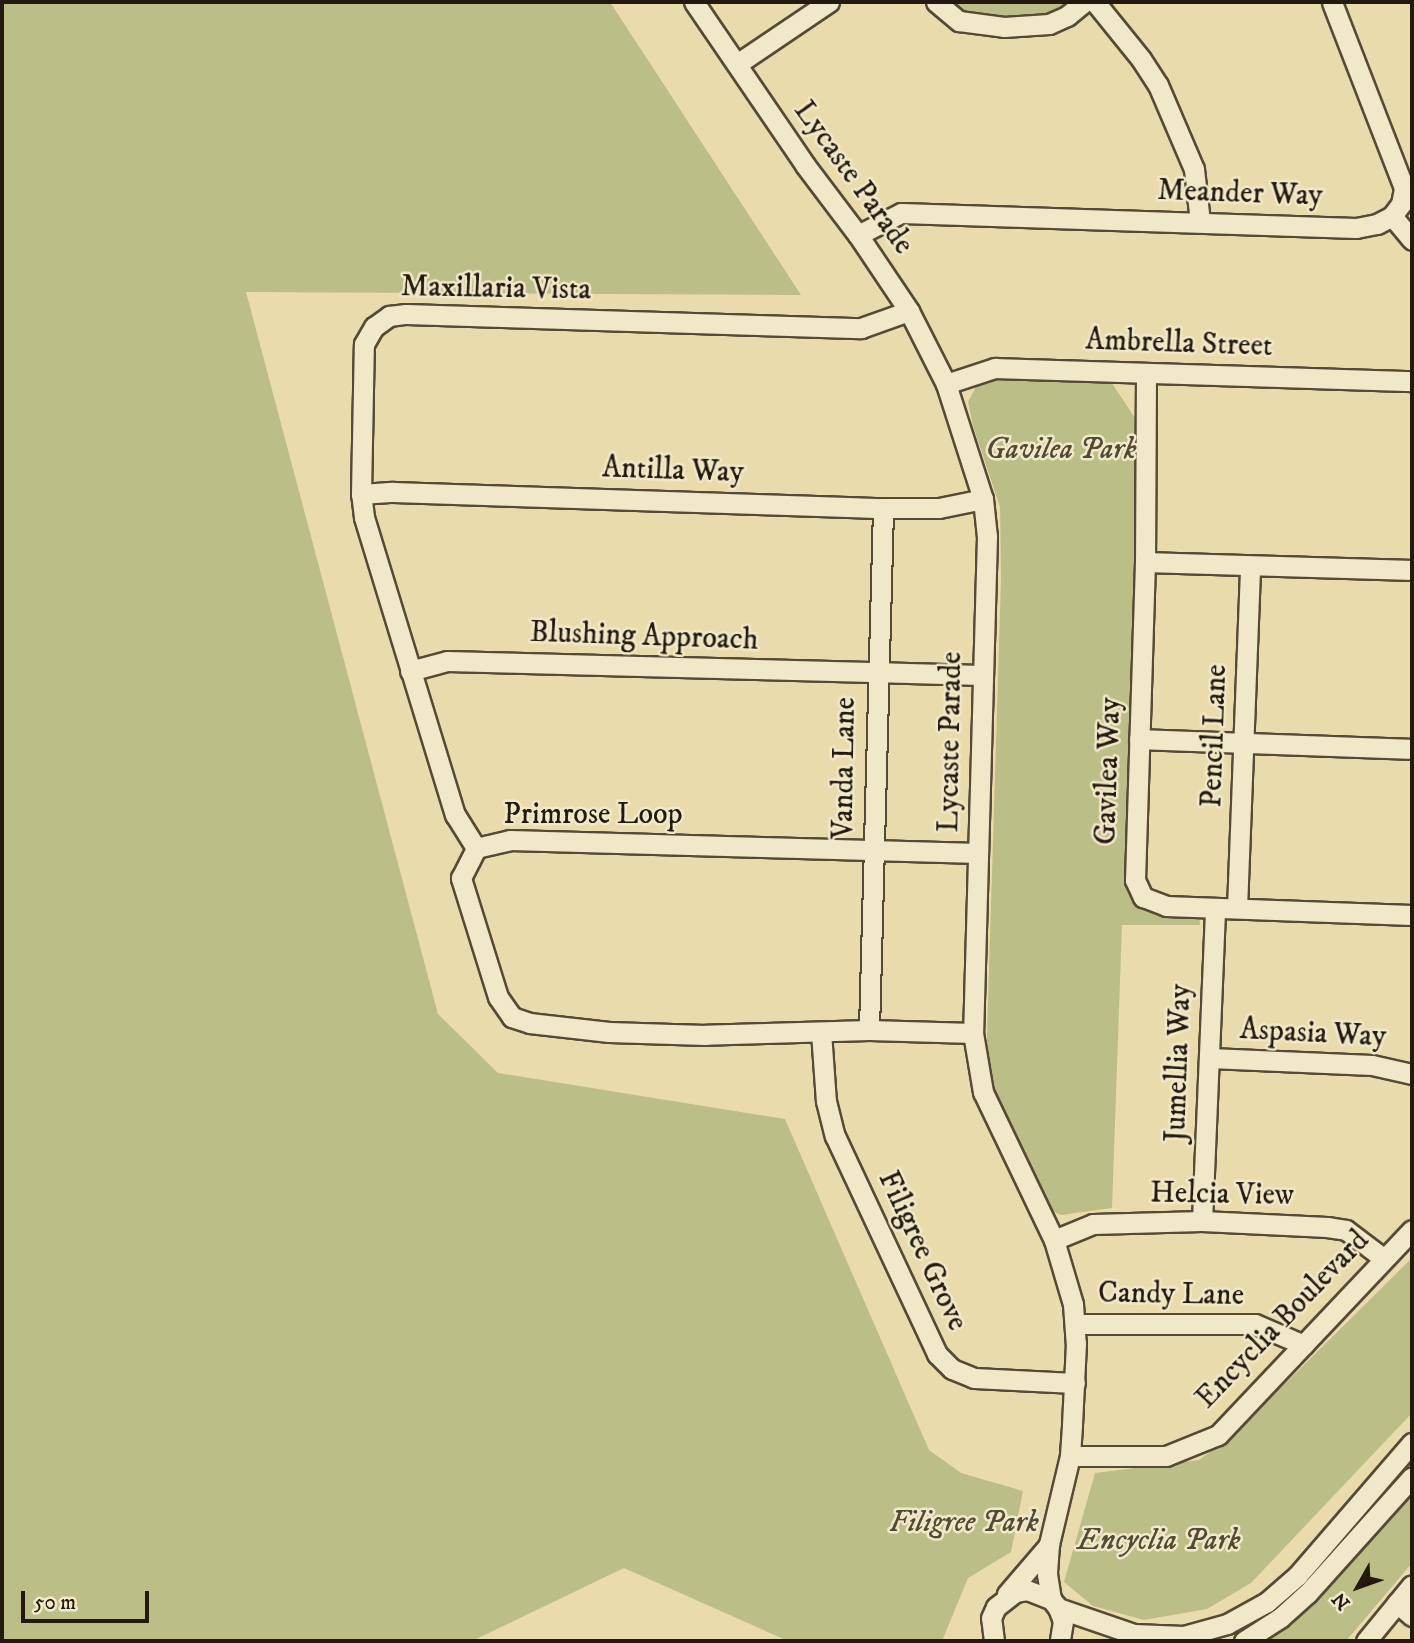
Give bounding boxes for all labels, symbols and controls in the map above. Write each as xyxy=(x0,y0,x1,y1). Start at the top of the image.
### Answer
street label: Lycaste Parade xyxy=(785,94,921,262)
street label: Meander Way xyxy=(1157,173,1323,215)
street label: Maxillaria Vista xyxy=(401,269,591,309)
street label: Ambrella Street xyxy=(1085,323,1273,365)
park label: Gavilea Park xyxy=(985,432,1137,468)
street label: Antilla Way xyxy=(602,451,744,491)
street label: Blushing Approach xyxy=(529,615,759,659)
street label: Lycaste Parade xyxy=(931,651,971,833)
street label: Pencil Lane xyxy=(1195,664,1235,808)
street label: Vanda Lane xyxy=(826,697,864,839)
street label: Gavilea Way xyxy=(1088,697,1130,845)
street label: Primrose Loop xyxy=(503,797,683,833)
street label: Jumellia Way xyxy=(1158,983,1200,1143)
street label: Aspasia Way xyxy=(1239,1012,1387,1056)
street label: Filigree Grove xyxy=(869,1165,975,1337)
street label: Helcia View xyxy=(1150,1176,1294,1214)
street label: Encyclia Boulevard xyxy=(1189,1223,1377,1417)
street label: Candy Lane xyxy=(1098,1276,1244,1314)
park label: Filigree Park xyxy=(889,1505,1039,1541)
park label: Encyclia Park xyxy=(1077,1523,1241,1559)
north arrow xyxy=(1323,1552,1393,1622)
scale bar xyxy=(24,1576,152,1620)
text: N xyxy=(1328,1587,1355,1614)
text: 50 m xyxy=(34,1590,76,1616)

